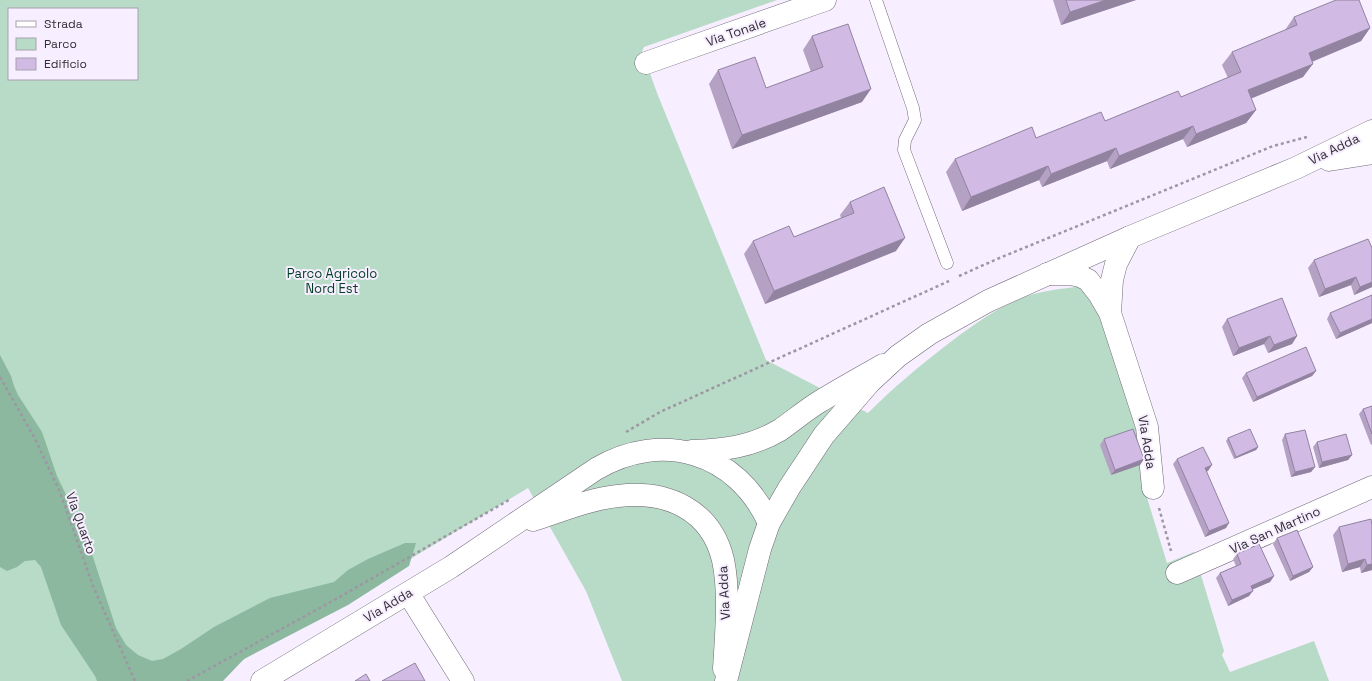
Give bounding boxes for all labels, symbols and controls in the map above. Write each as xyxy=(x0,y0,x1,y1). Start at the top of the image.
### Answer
legend xyxy=(8,8,138,80)
street label: Via Tonale xyxy=(704,14,768,50)
text: Strada xyxy=(44,16,83,32)
text: Parco xyxy=(44,36,77,52)
text: Edificio xyxy=(44,56,87,72)
street label: Via Adda xyxy=(1306,129,1363,169)
park label: Parco Agricolo Nord Est xyxy=(287,265,377,297)
street label: Via Adda xyxy=(1134,414,1160,471)
street label: Via Quarto xyxy=(62,490,100,556)
street label: Via San Martino xyxy=(1227,502,1323,558)
street label: Via Adda xyxy=(714,565,734,621)
street label: Via Adda xyxy=(360,583,416,626)

